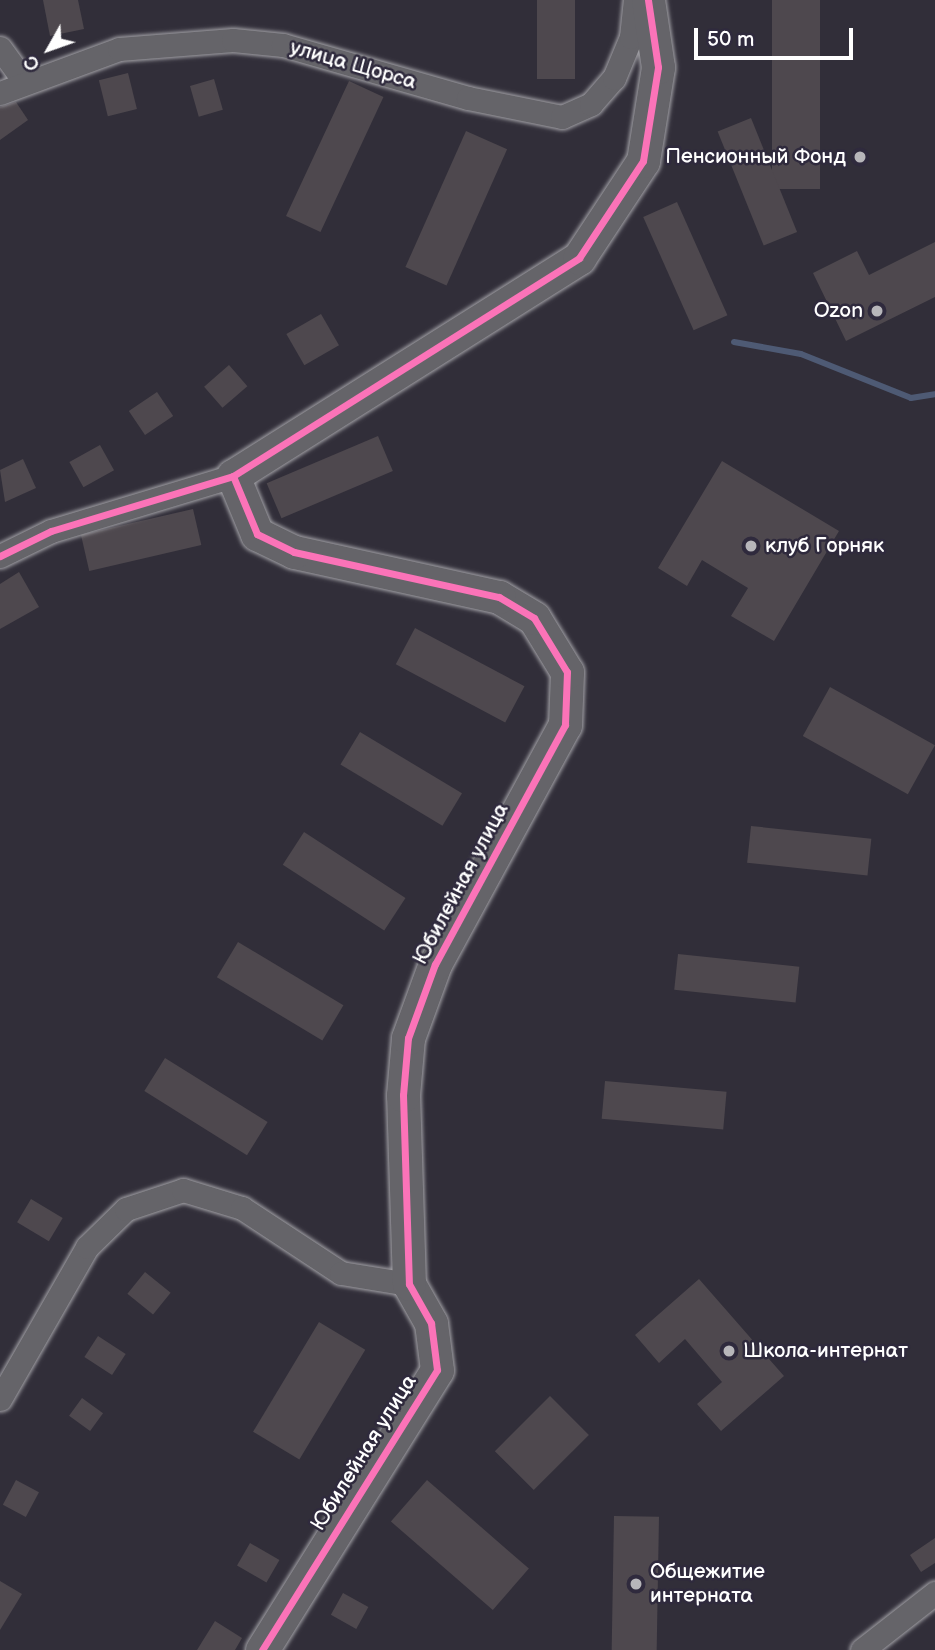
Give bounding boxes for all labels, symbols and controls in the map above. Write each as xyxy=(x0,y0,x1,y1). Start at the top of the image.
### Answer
north arrow xyxy=(14,14,84,84)
scale bar xyxy=(697,14,856,58)
text: 50 m xyxy=(707,27,754,52)
street label: улица Щорса xyxy=(287,35,419,95)
text: С xyxy=(19,50,46,75)
place label: Пенсионный Фонд xyxy=(665,144,846,170)
marker: Пенсионный Фонд xyxy=(852,149,868,165)
place label: Ozon xyxy=(814,298,863,324)
marker: Ozon xyxy=(869,303,885,319)
place label: клуб Горняк xyxy=(765,533,884,559)
marker: клуб Горняк xyxy=(743,538,759,554)
street label: Юбилейная улица xyxy=(408,799,514,969)
place label: Школа-интернат xyxy=(743,1338,908,1364)
marker: Школа-интернат xyxy=(721,1343,737,1359)
street label: Юбилейная улица xyxy=(306,1370,422,1536)
place label: Общежитие интерната xyxy=(650,1559,765,1609)
marker: Общежитие интерната xyxy=(628,1576,644,1592)

